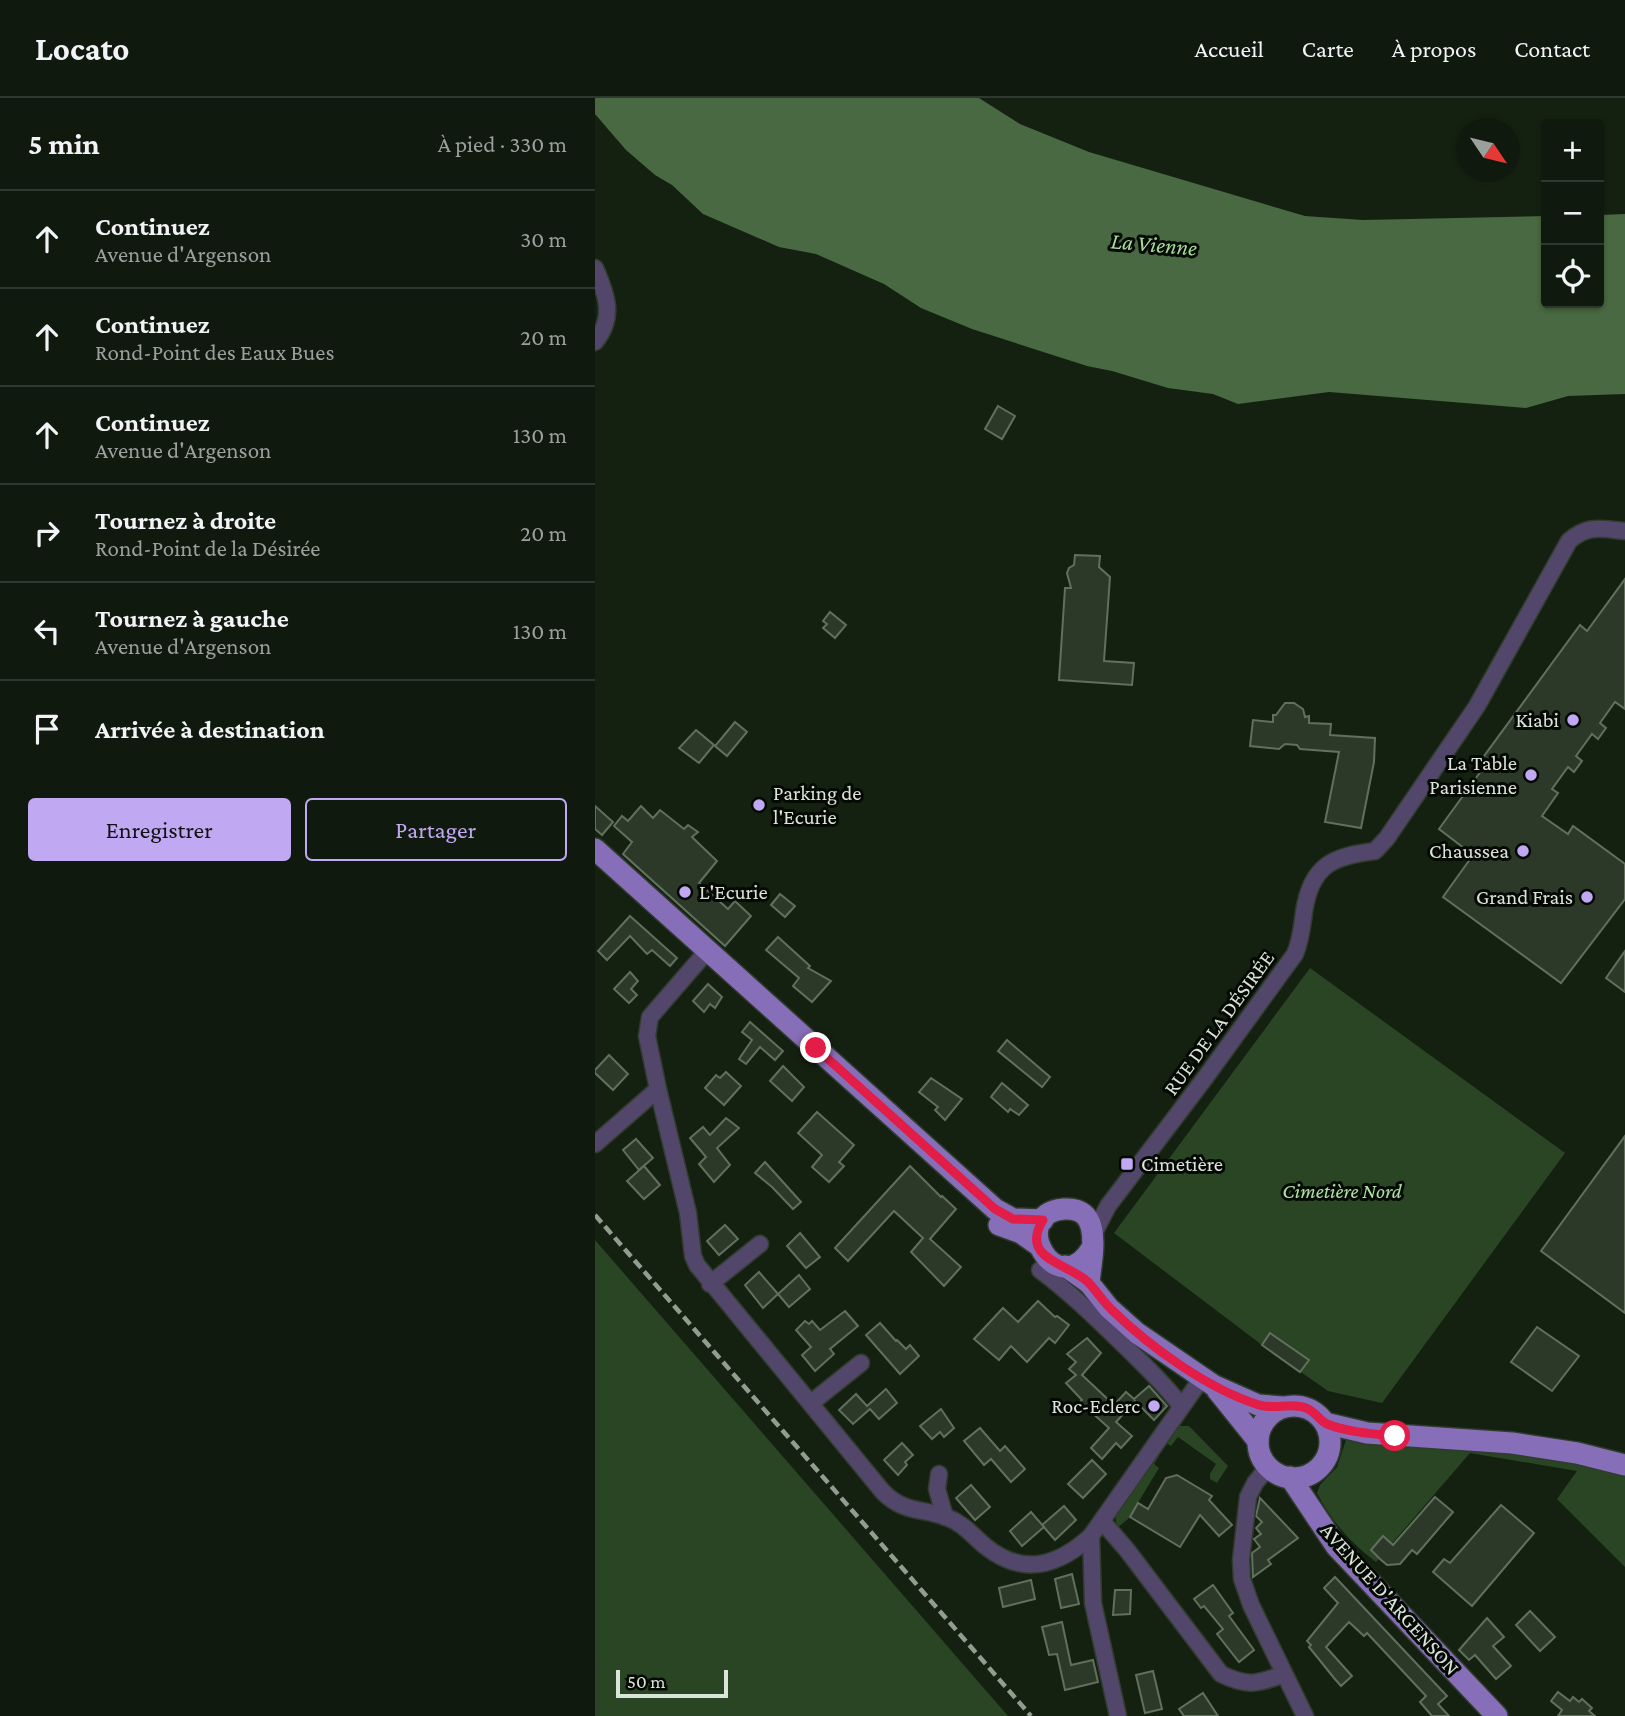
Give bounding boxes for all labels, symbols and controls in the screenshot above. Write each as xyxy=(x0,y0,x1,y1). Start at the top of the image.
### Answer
text: Locato xyxy=(35,30,130,67)
text: Accueil xyxy=(1194,35,1264,62)
text: Carte xyxy=(1302,35,1354,62)
text: À propos xyxy=(1392,35,1476,62)
text: Contact xyxy=(1514,35,1590,62)
north arrow xyxy=(1457,119,1520,182)
map controls xyxy=(1541,119,1604,308)
button: + xyxy=(1541,119,1604,182)
text: 5 min xyxy=(28,127,100,160)
text: À pied · 330 m xyxy=(438,131,567,157)
button: − xyxy=(1541,182,1604,245)
text: Continuez xyxy=(95,212,210,241)
icon: ahead xyxy=(28,220,66,258)
text: 30 m xyxy=(520,226,567,252)
water label: La Vienne xyxy=(1110,227,1198,261)
text: Avenue d'Argenson xyxy=(95,241,271,267)
button: locate xyxy=(1541,245,1604,308)
text: Continuez xyxy=(95,310,210,339)
icon: ahead xyxy=(28,318,66,356)
text: 20 m xyxy=(520,324,567,350)
text: Rond-Point des Eaux Bues xyxy=(95,339,334,365)
text: Continuez xyxy=(95,408,210,437)
icon: ahead xyxy=(28,416,66,454)
text: 130 m xyxy=(513,422,567,448)
text: Avenue d'Argenson xyxy=(95,437,271,463)
text: Tournez à droite xyxy=(95,506,276,535)
icon: right xyxy=(28,514,66,552)
text: 20 m xyxy=(520,520,567,546)
text: Rond-Point de la Désirée xyxy=(95,535,320,561)
text: Tournez à gauche xyxy=(95,604,289,633)
icon: left xyxy=(28,612,66,650)
text: 130 m xyxy=(513,618,567,644)
text: Avenue d'Argenson xyxy=(95,633,271,659)
place label: Kiabi xyxy=(1515,708,1560,732)
icon: arrive xyxy=(28,710,66,748)
marker: Kiabi xyxy=(1565,712,1581,728)
text: Arrivée à destination xyxy=(95,715,325,744)
place label: La Table Parisienne xyxy=(1429,751,1517,799)
marker: La Table Parisienne xyxy=(1523,767,1539,783)
place label: Parking de l'Ecurie xyxy=(773,781,861,829)
marker: Parking de l'Ecurie xyxy=(751,797,767,813)
button: Enregistrer xyxy=(28,798,291,861)
button: Partager xyxy=(305,798,567,861)
place label: Chaussea xyxy=(1429,839,1509,863)
marker: Chaussea xyxy=(1515,843,1531,859)
place label: L'Ecurie xyxy=(699,880,768,904)
marker: L'Ecurie xyxy=(677,884,693,900)
place label: Grand Frais xyxy=(1476,885,1573,909)
marker: Grand Frais xyxy=(1579,889,1595,905)
street label: RUE DE LA DÉSIRÉE xyxy=(1159,946,1279,1100)
route end xyxy=(800,1032,831,1063)
place label: Cimetière xyxy=(1141,1152,1223,1176)
marker: Cimetière xyxy=(1119,1156,1135,1172)
park label: Cimetière Nord xyxy=(1282,1179,1403,1203)
place label: Roc-Eclerc xyxy=(1051,1394,1140,1418)
marker: Roc-Eclerc xyxy=(1146,1398,1162,1414)
route start xyxy=(1379,1420,1410,1451)
street label: AVENUE D'ARGENSON xyxy=(1316,1518,1464,1680)
scale bar xyxy=(616,1667,728,1699)
text: 50 m xyxy=(627,1671,666,1692)

